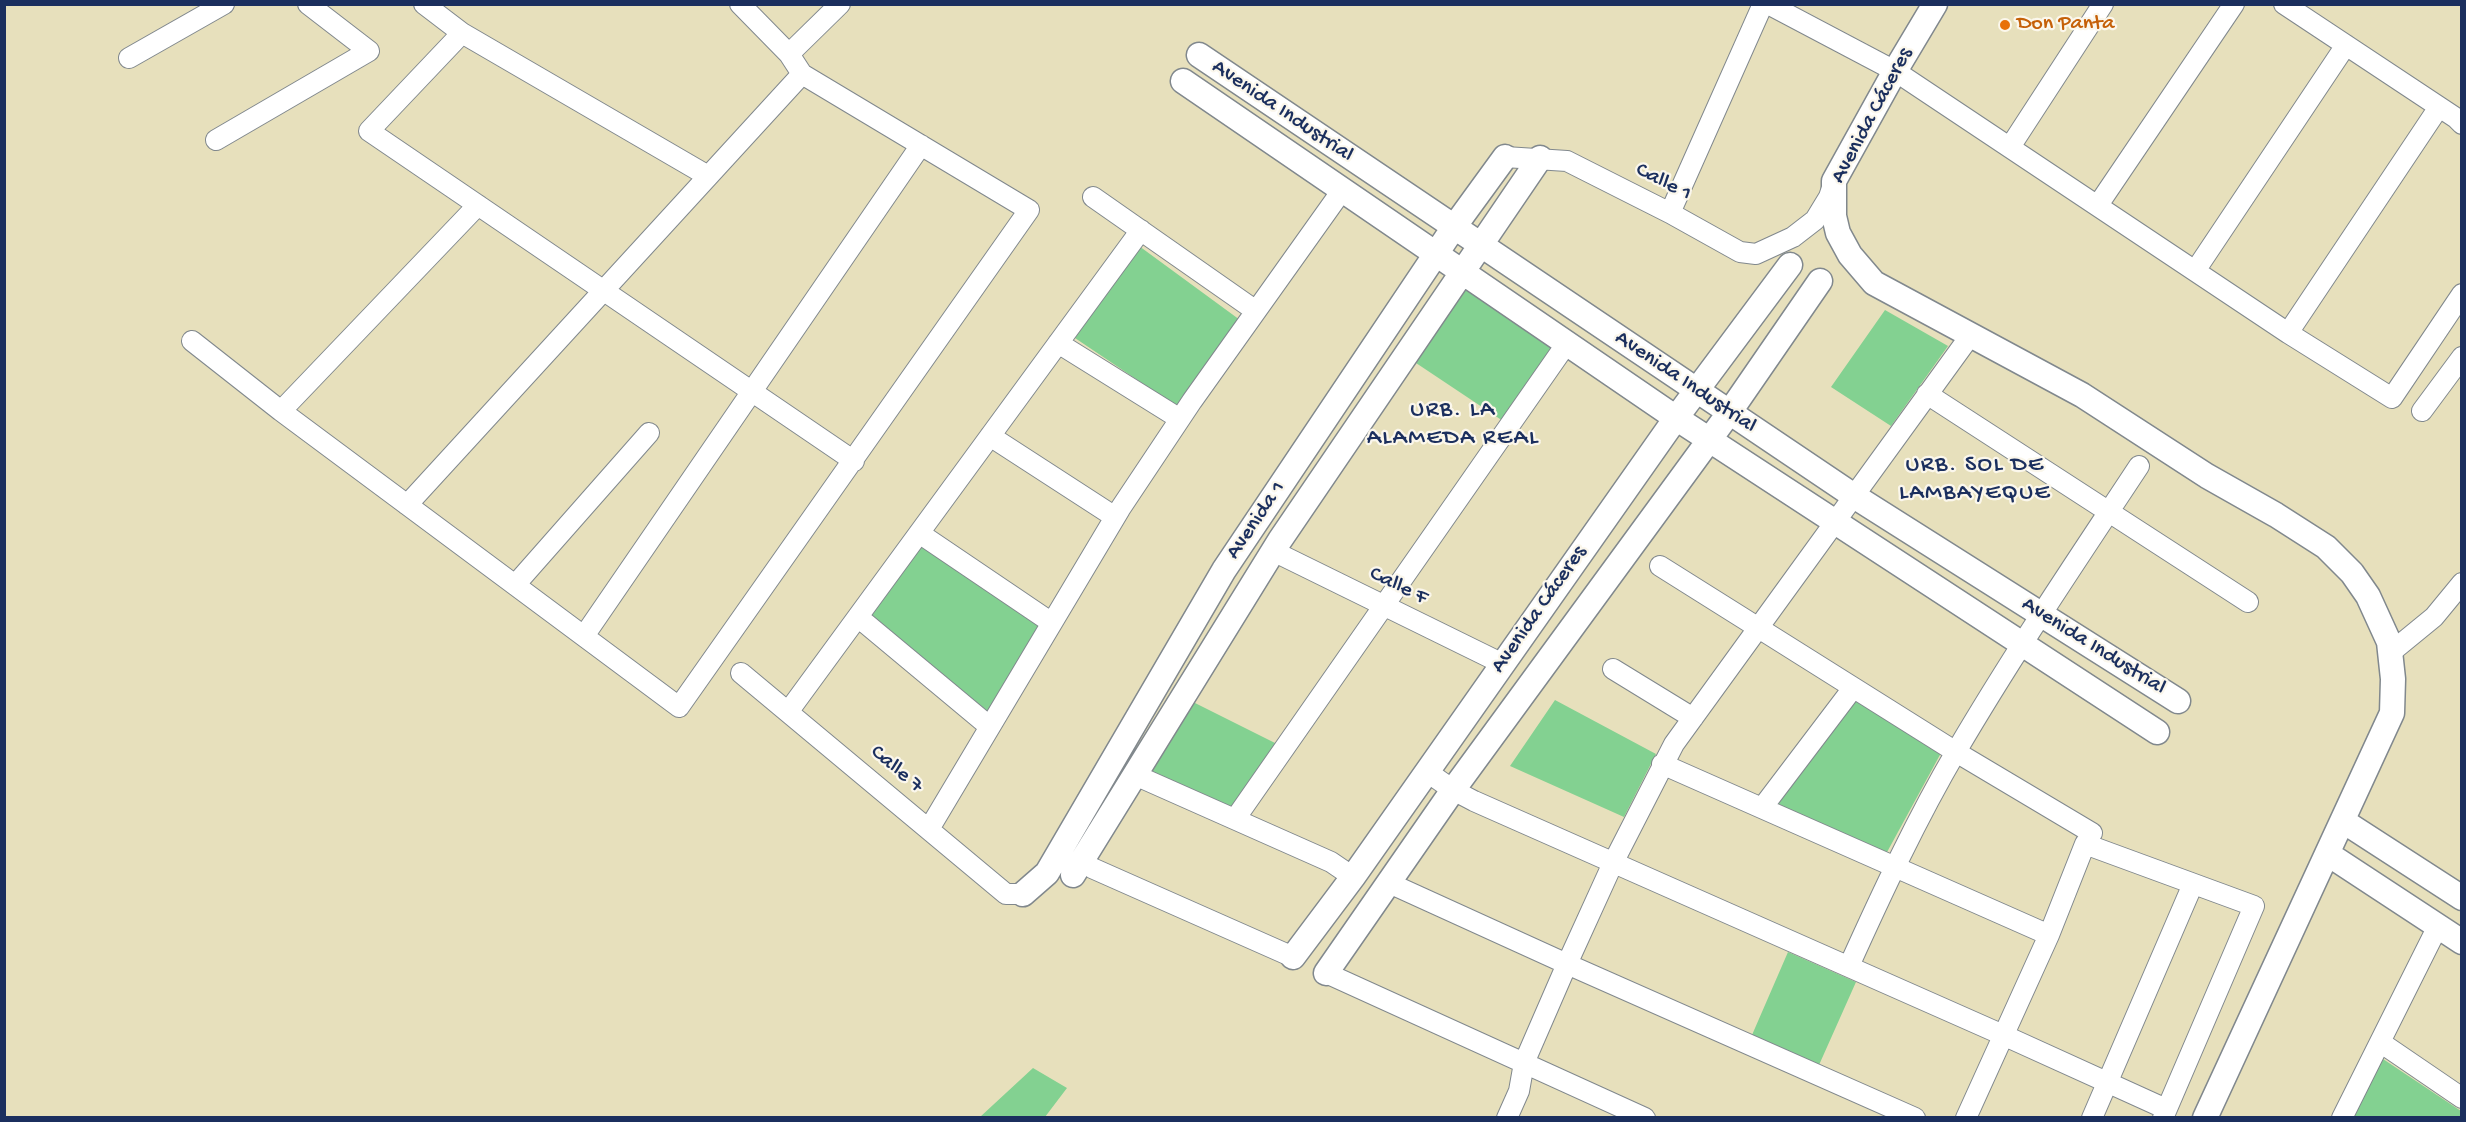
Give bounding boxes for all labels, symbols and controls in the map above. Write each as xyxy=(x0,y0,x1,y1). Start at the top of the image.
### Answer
place label: Don Panta xyxy=(2017,12,2114,38)
marker: Don Panta xyxy=(1998,18,2012,32)
street label: Avenida Cáceres xyxy=(1826,44,1920,188)
street label: Avenida Industrial xyxy=(1206,55,1358,169)
street label: Calle 1 xyxy=(1631,158,1695,208)
street label: Avenida Industrial xyxy=(1609,326,1761,440)
district label: URB. LA ALAMEDA REAL xyxy=(1367,397,1539,453)
district label: URB. SOL DE LAMBAYEQUE xyxy=(1899,452,2051,508)
street label: Avenida 1 xyxy=(1221,477,1293,565)
street label: Avenida Cáceres xyxy=(1486,541,1594,679)
street label: Calle F xyxy=(1365,562,1431,612)
street label: Avenida Industrial xyxy=(2016,592,2170,702)
street label: Calle 7 xyxy=(864,740,928,800)

